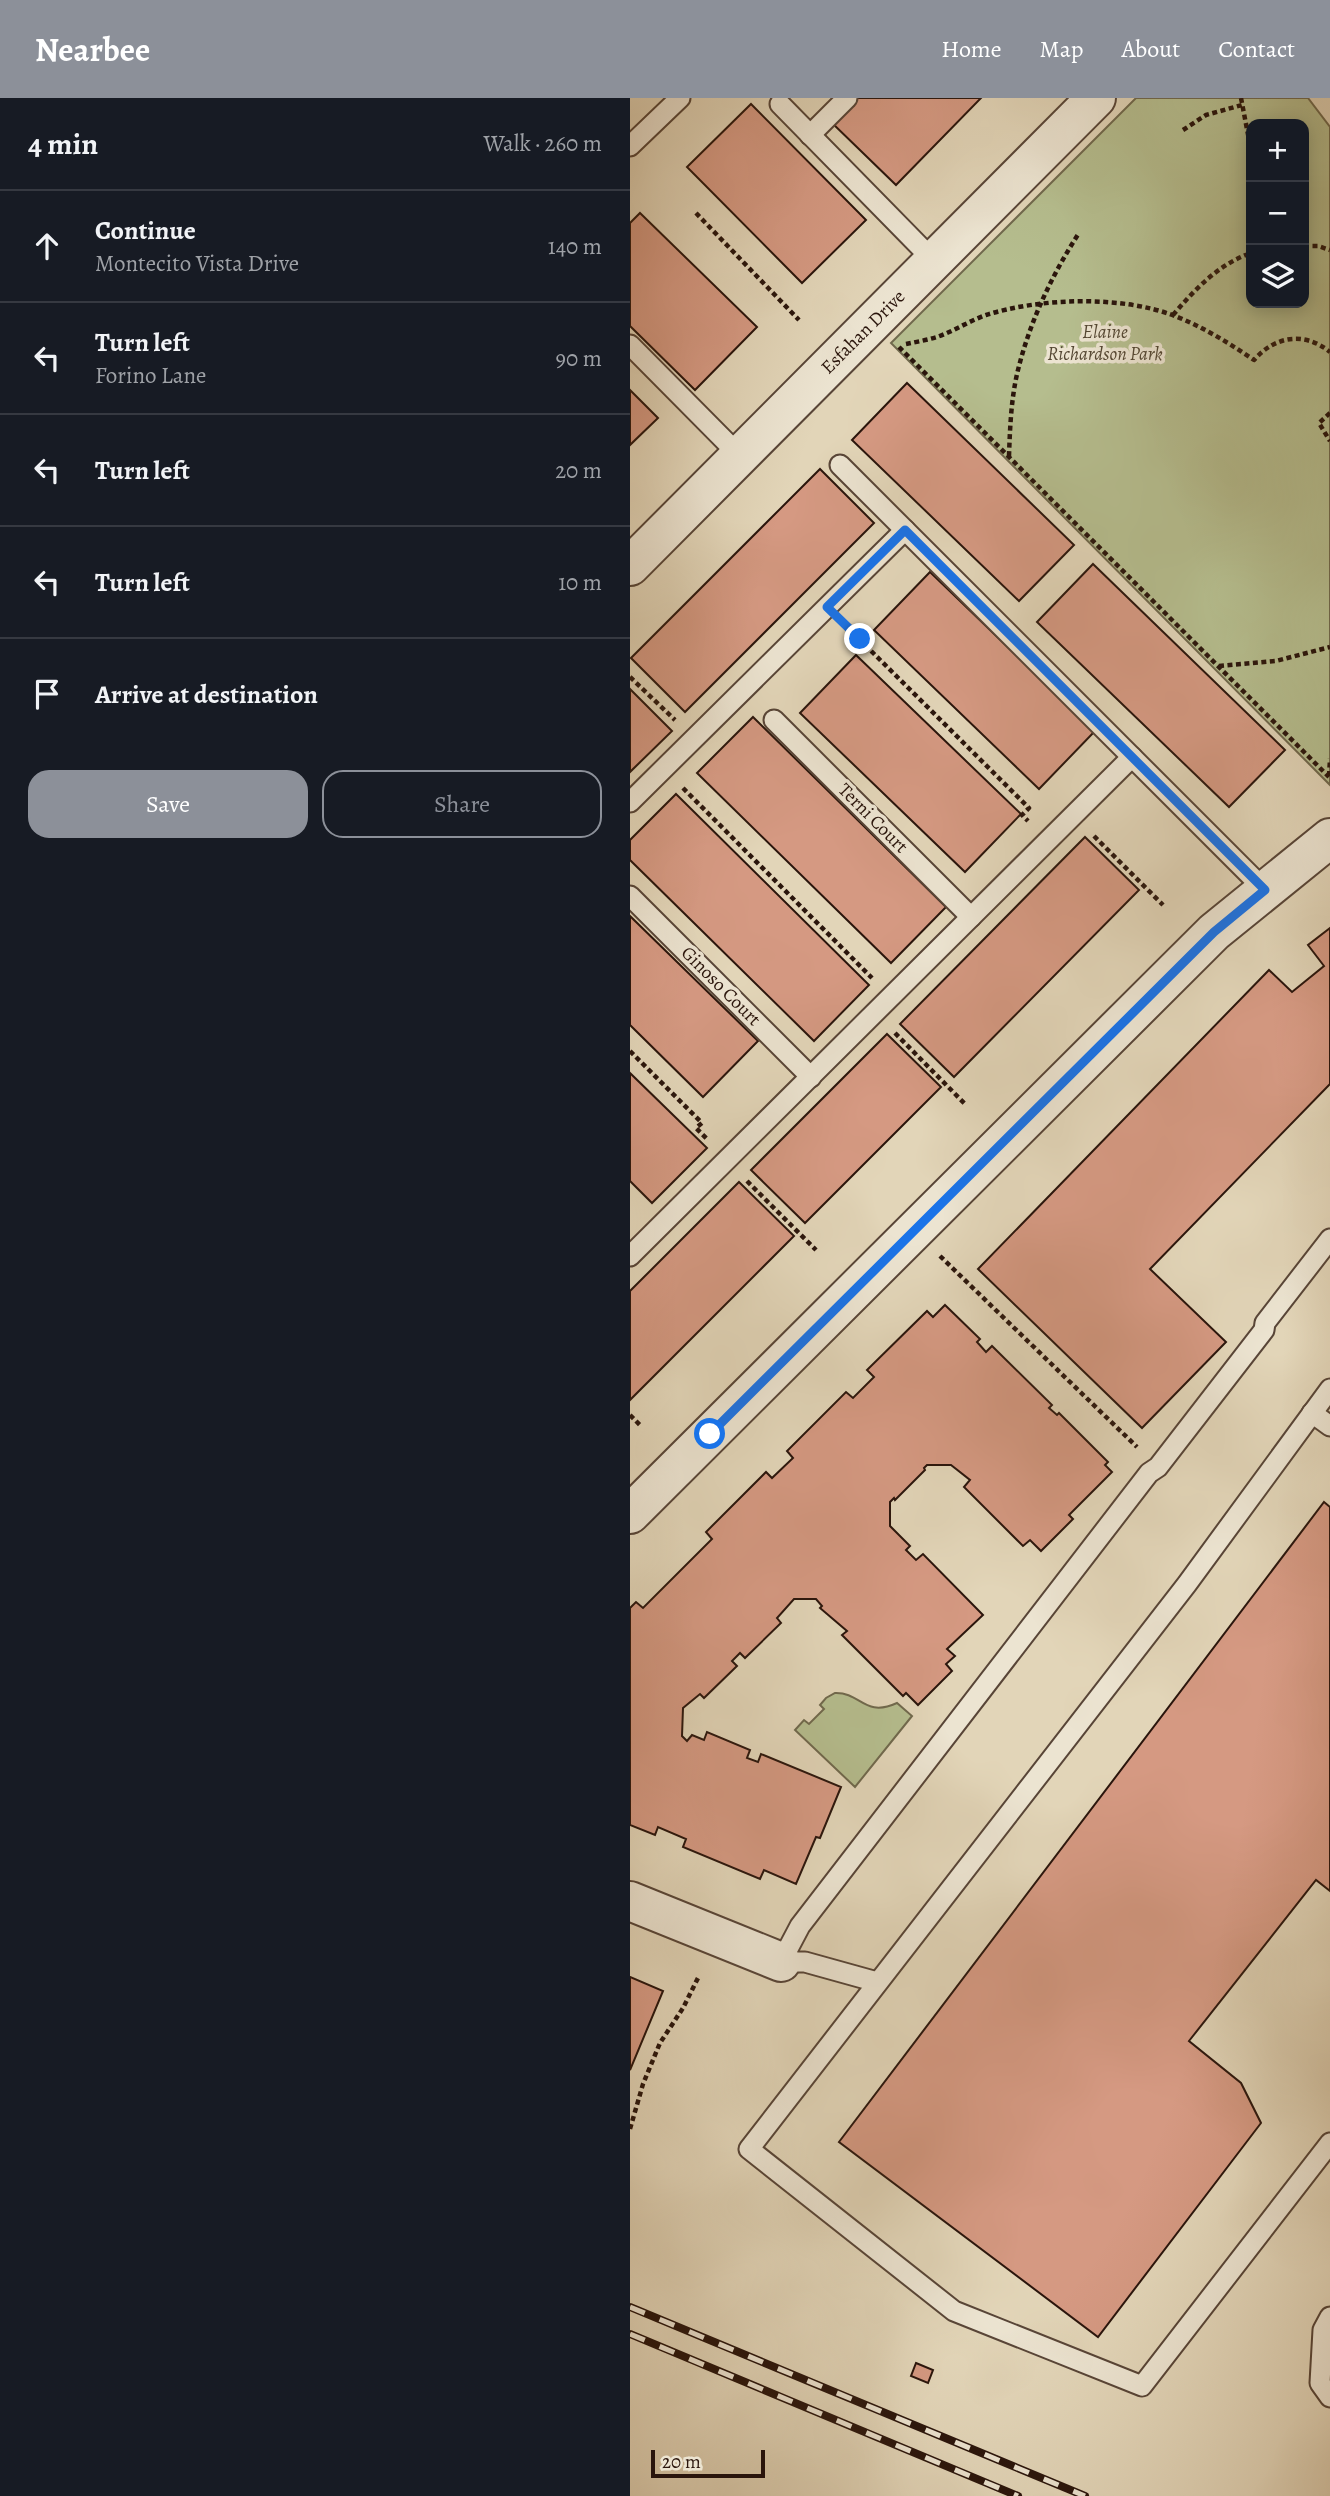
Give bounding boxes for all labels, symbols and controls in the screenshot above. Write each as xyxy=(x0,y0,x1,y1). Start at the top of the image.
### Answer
text: Nearbee xyxy=(35,27,150,72)
text: Home xyxy=(941,33,1002,65)
text: Map xyxy=(1040,33,1084,65)
text: About xyxy=(1122,33,1180,65)
text: Contact xyxy=(1218,33,1295,65)
map controls xyxy=(1246,119,1309,308)
button: + xyxy=(1246,119,1309,182)
text: 4 min xyxy=(28,124,98,164)
text: Walk · 260 m xyxy=(483,128,602,159)
button: − xyxy=(1246,182,1309,245)
text: Continue xyxy=(95,213,196,248)
icon: ahead xyxy=(28,227,66,265)
text: 140 m xyxy=(548,231,602,262)
button: layers xyxy=(1246,245,1309,308)
text: Montecito Vista Drive xyxy=(95,248,299,279)
street label: Esfahan Drive xyxy=(815,284,911,380)
park label: Elaine Richardson Park xyxy=(1047,319,1163,367)
text: Turn left xyxy=(95,325,190,360)
icon: left xyxy=(28,339,66,377)
text: 90 m xyxy=(556,343,602,374)
text: Forino Lane xyxy=(95,360,206,391)
icon: left xyxy=(28,451,66,489)
text: Turn left xyxy=(95,453,190,488)
text: 20 m xyxy=(555,455,602,486)
icon: left xyxy=(28,563,66,601)
text: Turn left xyxy=(95,565,190,600)
text: 10 m xyxy=(558,567,602,598)
route end xyxy=(844,623,875,654)
icon: arrive xyxy=(28,675,66,713)
text: Arrive at destination xyxy=(95,677,318,712)
button: Save xyxy=(28,770,308,838)
button: Share xyxy=(322,770,602,838)
street label: Terni Court xyxy=(832,777,914,859)
street label: Ginoso Court xyxy=(675,940,767,1032)
route start xyxy=(694,1418,725,1449)
scale bar xyxy=(651,2447,765,2479)
text: 20 m xyxy=(662,2449,701,2475)

